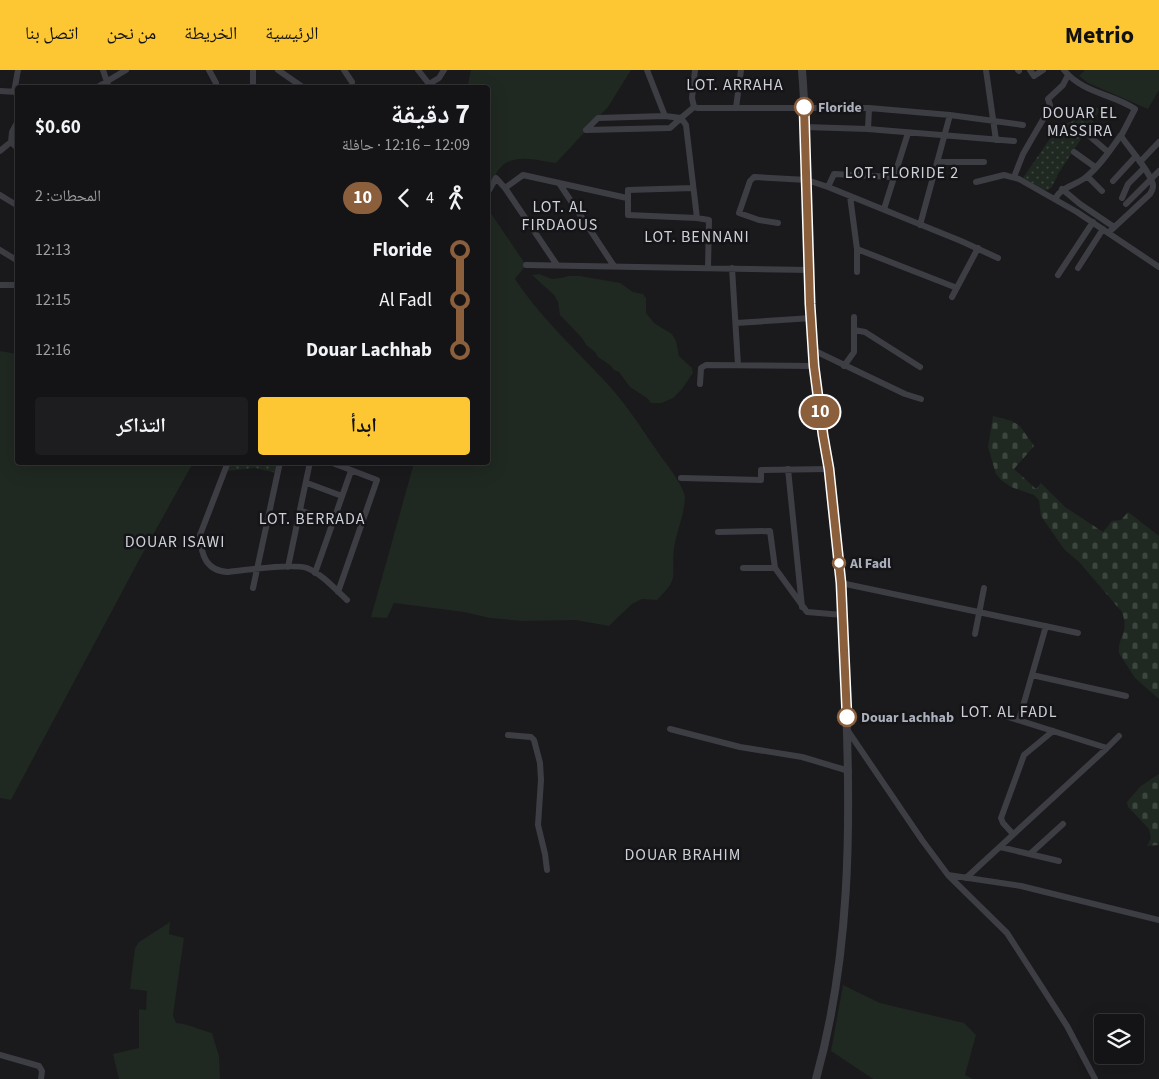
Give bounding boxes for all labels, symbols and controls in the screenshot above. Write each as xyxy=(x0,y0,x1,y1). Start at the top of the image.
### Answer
text: Metrio xyxy=(1065,18,1134,53)
text: اتصل بنا xyxy=(25,21,78,46)
text: من نحن xyxy=(106,21,156,46)
text: الخريطة xyxy=(184,21,237,46)
text: الرئيسية xyxy=(265,21,319,46)
district label: LOT. ARRAHA xyxy=(686,74,784,96)
text: 7 دقيقة xyxy=(391,94,470,134)
marker: Floride xyxy=(794,97,814,117)
place label: Floride xyxy=(818,98,862,118)
district label: DOUAR EL MASSIRA xyxy=(1042,102,1118,142)
text: $0.60 xyxy=(35,114,81,141)
text: 12:09 – 12:16 · حافلة xyxy=(342,134,470,156)
district label: LOT. FLORIDE 2 xyxy=(845,162,959,184)
icon: back xyxy=(390,184,418,212)
icon: walk xyxy=(442,184,470,212)
text: المحطات: 2 xyxy=(35,185,101,207)
text: 10 xyxy=(353,185,372,210)
text: 4 xyxy=(426,187,434,209)
district label: LOT. AL FIRDAOUS xyxy=(522,196,598,236)
district label: LOT. BENNANI xyxy=(644,226,750,248)
text: Floride xyxy=(373,237,432,264)
text: 12:13 xyxy=(35,239,71,261)
text: Al Fadl xyxy=(379,287,432,314)
text: 12:15 xyxy=(35,289,71,311)
text: Douar Lachhab xyxy=(306,337,432,364)
text: 12:16 xyxy=(35,339,71,361)
line badge: 10 xyxy=(798,396,842,428)
button: التذاكر xyxy=(35,397,248,455)
button: ابدأ xyxy=(258,397,470,455)
text: 10 xyxy=(810,399,830,424)
district label: LOT. BERRADA xyxy=(259,508,365,530)
district label: DOUAR ISAWI xyxy=(125,531,225,553)
place label: Al Fadl xyxy=(849,554,891,574)
marker: Al Fadl xyxy=(832,556,846,570)
district label: LOT. AL FADL xyxy=(961,701,1057,723)
marker: Douar Lachhab xyxy=(837,707,857,727)
place label: Douar Lachhab xyxy=(861,708,954,728)
district label: DOUAR BRAHIM xyxy=(625,844,741,866)
map controls xyxy=(1094,1014,1144,1064)
button: layers xyxy=(1094,1014,1144,1064)

